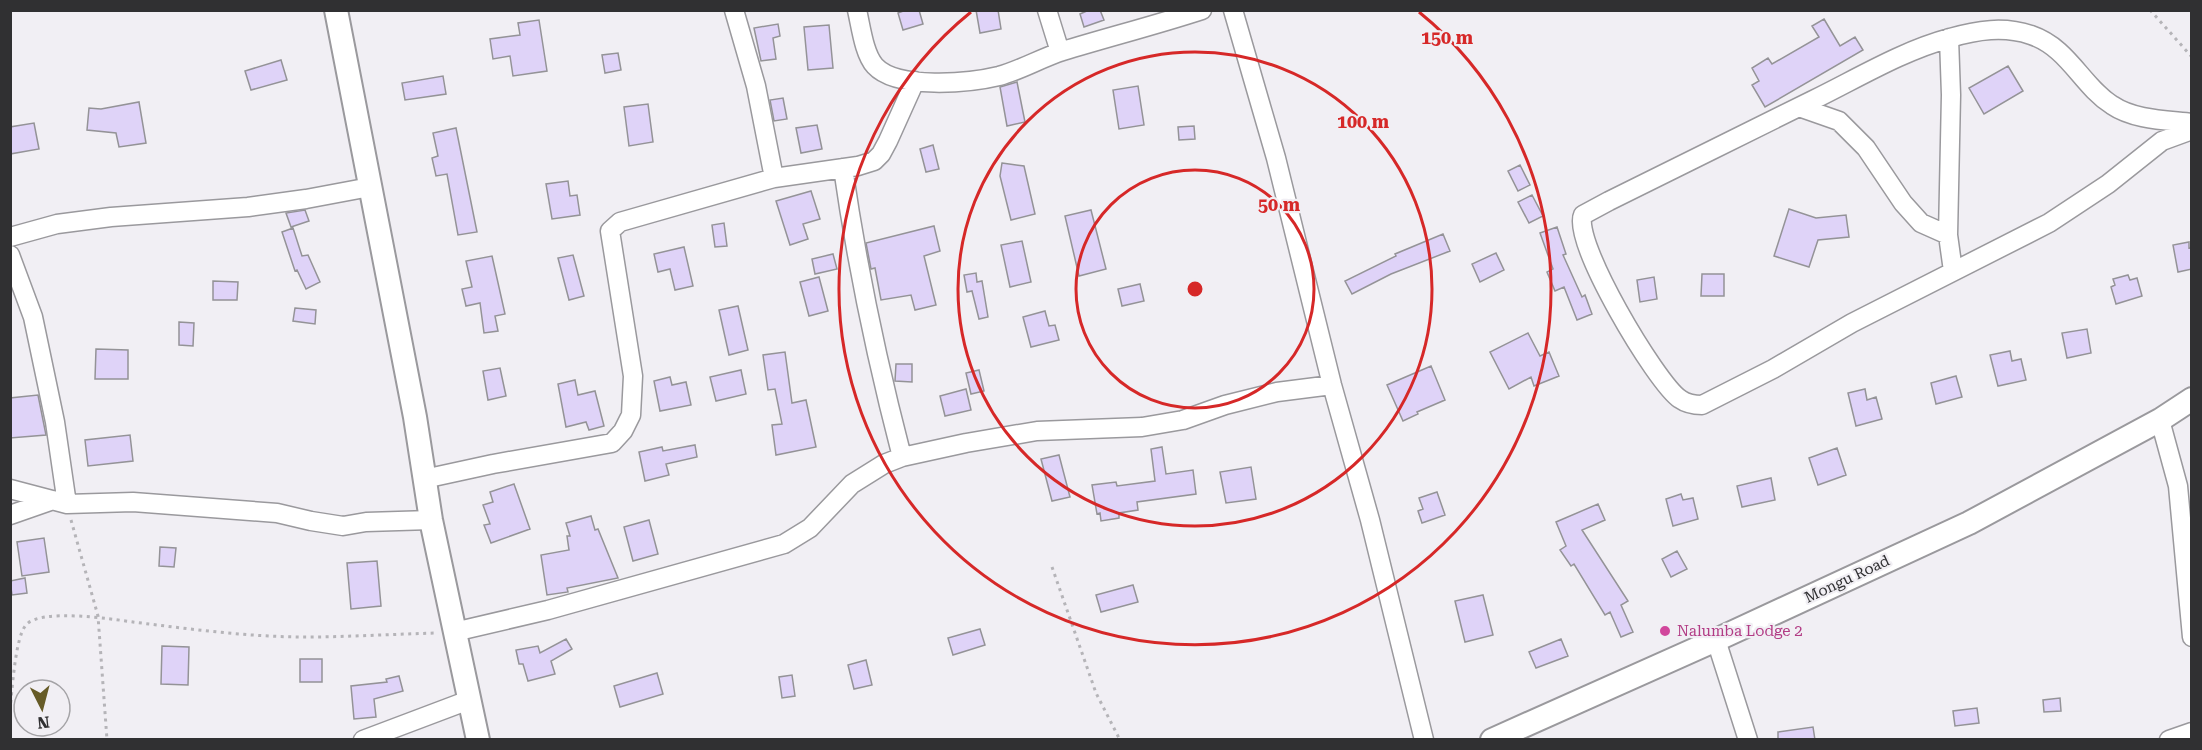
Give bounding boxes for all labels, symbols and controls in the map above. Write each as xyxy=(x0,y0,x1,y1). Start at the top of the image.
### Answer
text: 150 m xyxy=(1421,27,1474,48)
text: 100 m xyxy=(1337,111,1390,132)
text: 50 m xyxy=(1258,194,1301,215)
centre of rings xyxy=(1185,279,1205,299)
street label: Mongu Road xyxy=(1802,551,1893,607)
place label: Nalumba Lodge 2 xyxy=(1677,622,1803,640)
marker: Nalumba Lodge 2 xyxy=(1658,624,1672,638)
north arrow xyxy=(12,678,72,738)
text: N xyxy=(36,712,51,733)

